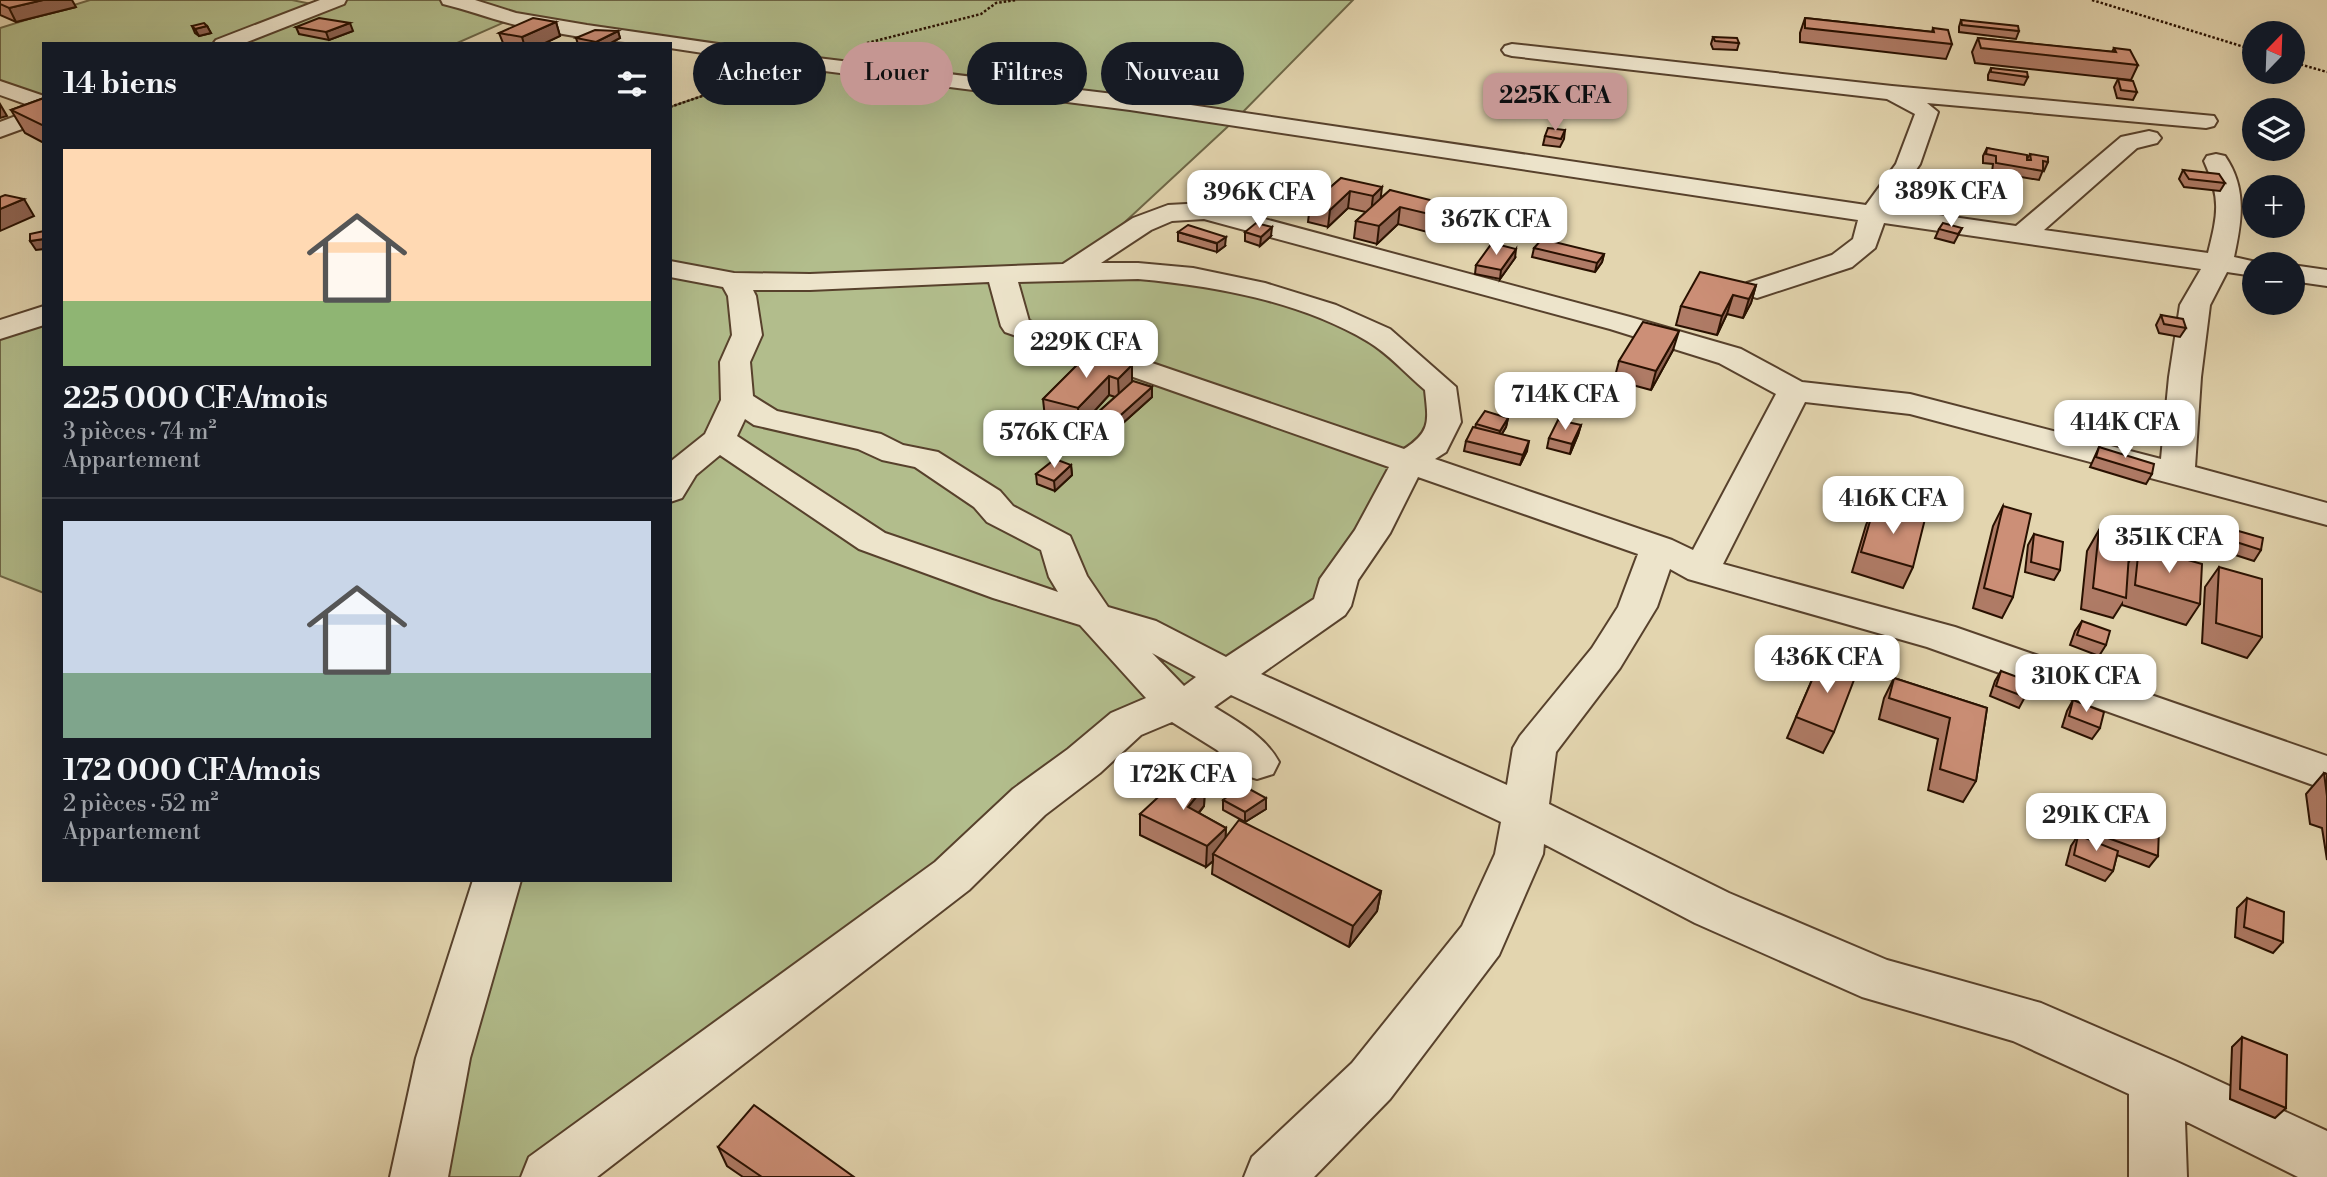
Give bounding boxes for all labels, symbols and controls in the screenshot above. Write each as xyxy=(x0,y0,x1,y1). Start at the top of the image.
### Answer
north arrow xyxy=(2242,21,2305,84)
map controls xyxy=(2242,21,2305,315)
chip: Acheter xyxy=(693,42,826,105)
chip: Louer xyxy=(840,42,953,105)
chip: Filtres xyxy=(967,42,1087,105)
chip: Nouveau xyxy=(1101,42,1244,105)
text: 14 biens xyxy=(63,65,177,103)
icon: filters xyxy=(613,65,651,103)
pin: 225K CFA xyxy=(1483,74,1627,133)
text: 225K CFA xyxy=(1499,82,1611,110)
button: layers xyxy=(2242,98,2305,161)
pin: 396K CFA xyxy=(1187,170,1331,230)
pin: 389K CFA xyxy=(1879,170,2023,229)
button: + xyxy=(2242,175,2305,238)
text: 389K CFA xyxy=(1895,178,2007,206)
text: 396K CFA xyxy=(1203,179,1315,207)
icon: home xyxy=(294,195,420,321)
pin: 367K CFA xyxy=(1424,198,1568,257)
text: 367K CFA xyxy=(1441,206,1551,234)
button: − xyxy=(2242,252,2305,315)
pin: 229K CFA xyxy=(1014,320,1158,380)
text: 229K CFA xyxy=(1030,329,1142,357)
pin: 714K CFA xyxy=(1493,372,1637,432)
text: 225 000 CFA/mois xyxy=(63,380,328,418)
text: 714K CFA xyxy=(1511,381,1619,409)
pin: 414K CFA xyxy=(2053,400,2197,460)
text: 414K CFA xyxy=(2070,409,2180,437)
pin: 576K CFA xyxy=(982,410,1126,470)
text: 3 pièces · 74 m² xyxy=(63,418,216,446)
text: 576K CFA xyxy=(999,419,1109,447)
text: Appartement xyxy=(63,446,201,474)
pin: 416K CFA xyxy=(1821,476,1965,536)
text: 416K CFA xyxy=(1839,485,1947,513)
pin: 351K CFA xyxy=(2097,516,2241,575)
text: 351K CFA xyxy=(2115,524,2223,552)
icon: home xyxy=(294,567,420,693)
pin: 436K CFA xyxy=(1755,636,1899,695)
text: 436K CFA xyxy=(1771,644,1883,672)
pin: 310K CFA xyxy=(2014,654,2158,714)
text: 310K CFA xyxy=(2031,663,2141,691)
text: 172 000 CFA/mois xyxy=(63,752,321,790)
pin: 172K CFA xyxy=(1111,752,1255,812)
text: 172K CFA xyxy=(1130,761,1236,789)
text: 2 pièces · 52 m² xyxy=(63,790,219,818)
pin: 291K CFA xyxy=(2024,794,2168,853)
text: 291K CFA xyxy=(2042,802,2150,830)
text: Appartement xyxy=(63,818,201,846)

